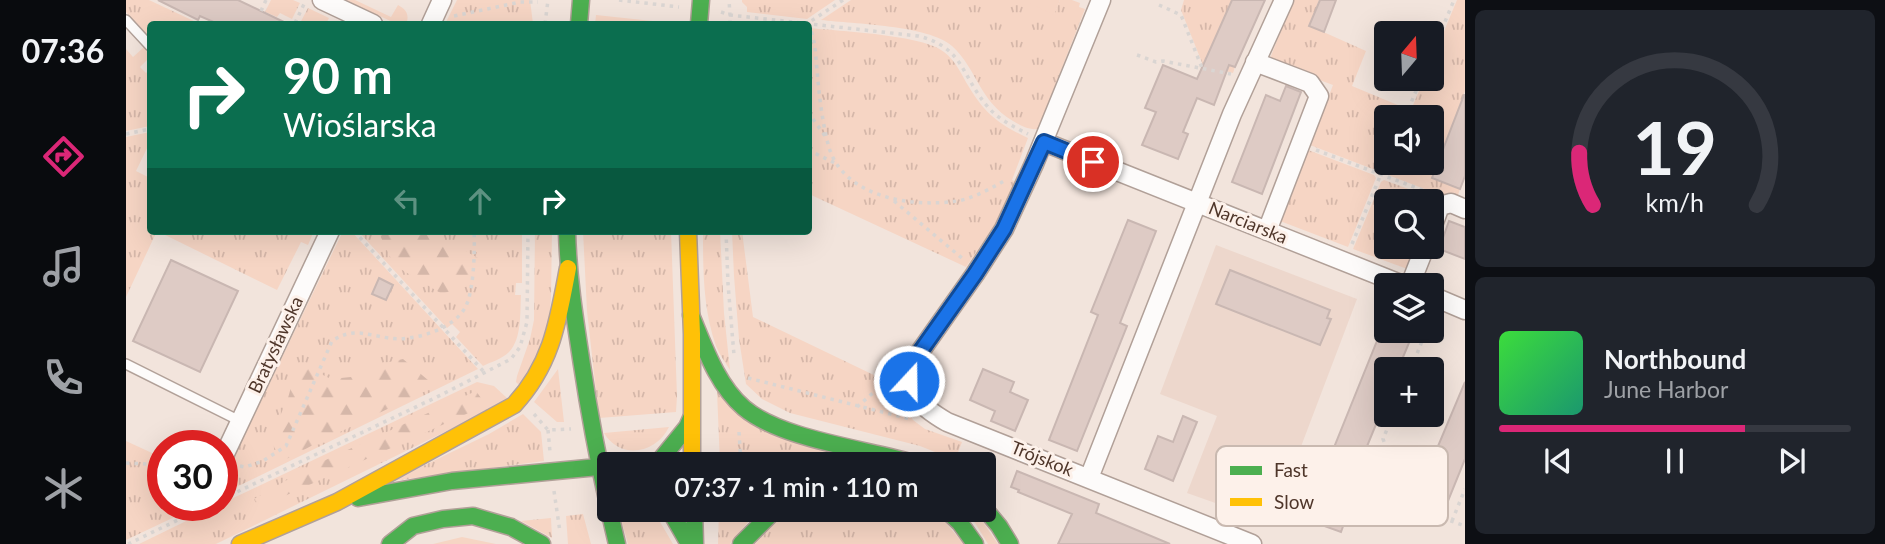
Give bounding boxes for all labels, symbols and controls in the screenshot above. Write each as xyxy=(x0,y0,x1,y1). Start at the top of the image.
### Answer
north arrow xyxy=(1374,21,1444,91)
map controls xyxy=(1374,21,1444,427)
text: 07:36 xyxy=(22,31,104,70)
text: 90 m xyxy=(283,46,393,104)
icon: right xyxy=(168,49,259,140)
text: 19 xyxy=(1633,103,1717,191)
text: Wioślarska xyxy=(283,105,437,144)
button: sound xyxy=(1374,105,1444,175)
icon: directions xyxy=(39,132,88,181)
pin xyxy=(1063,132,1123,192)
icon: arrive xyxy=(1074,143,1112,181)
icon: left xyxy=(388,182,426,220)
icon: ahead xyxy=(461,182,499,220)
icon: right xyxy=(534,182,572,220)
text: km/h xyxy=(1646,186,1704,216)
button: search xyxy=(1374,189,1444,259)
street label: Narciarska xyxy=(1206,196,1291,248)
icon: music xyxy=(39,242,88,291)
button: layers xyxy=(1374,273,1444,343)
street label: Bratysławska xyxy=(243,293,307,397)
text: Northbound xyxy=(1604,343,1746,375)
position arrow xyxy=(872,344,946,418)
icon: phone xyxy=(39,353,88,402)
button: + xyxy=(1374,357,1444,427)
text: June Harbor xyxy=(1604,375,1728,403)
speed limit sign: 30 xyxy=(147,430,238,521)
street label: Trójskok xyxy=(1008,436,1077,481)
icon: previous xyxy=(1539,442,1577,480)
icon: pause xyxy=(1656,442,1694,480)
icon: next xyxy=(1773,442,1811,480)
legend xyxy=(1216,446,1448,526)
text: Fast xyxy=(1274,458,1308,481)
icon: climate xyxy=(39,464,88,513)
text: 07:37 · 1 min · 110 m xyxy=(674,471,919,503)
text: Slow xyxy=(1274,490,1314,513)

